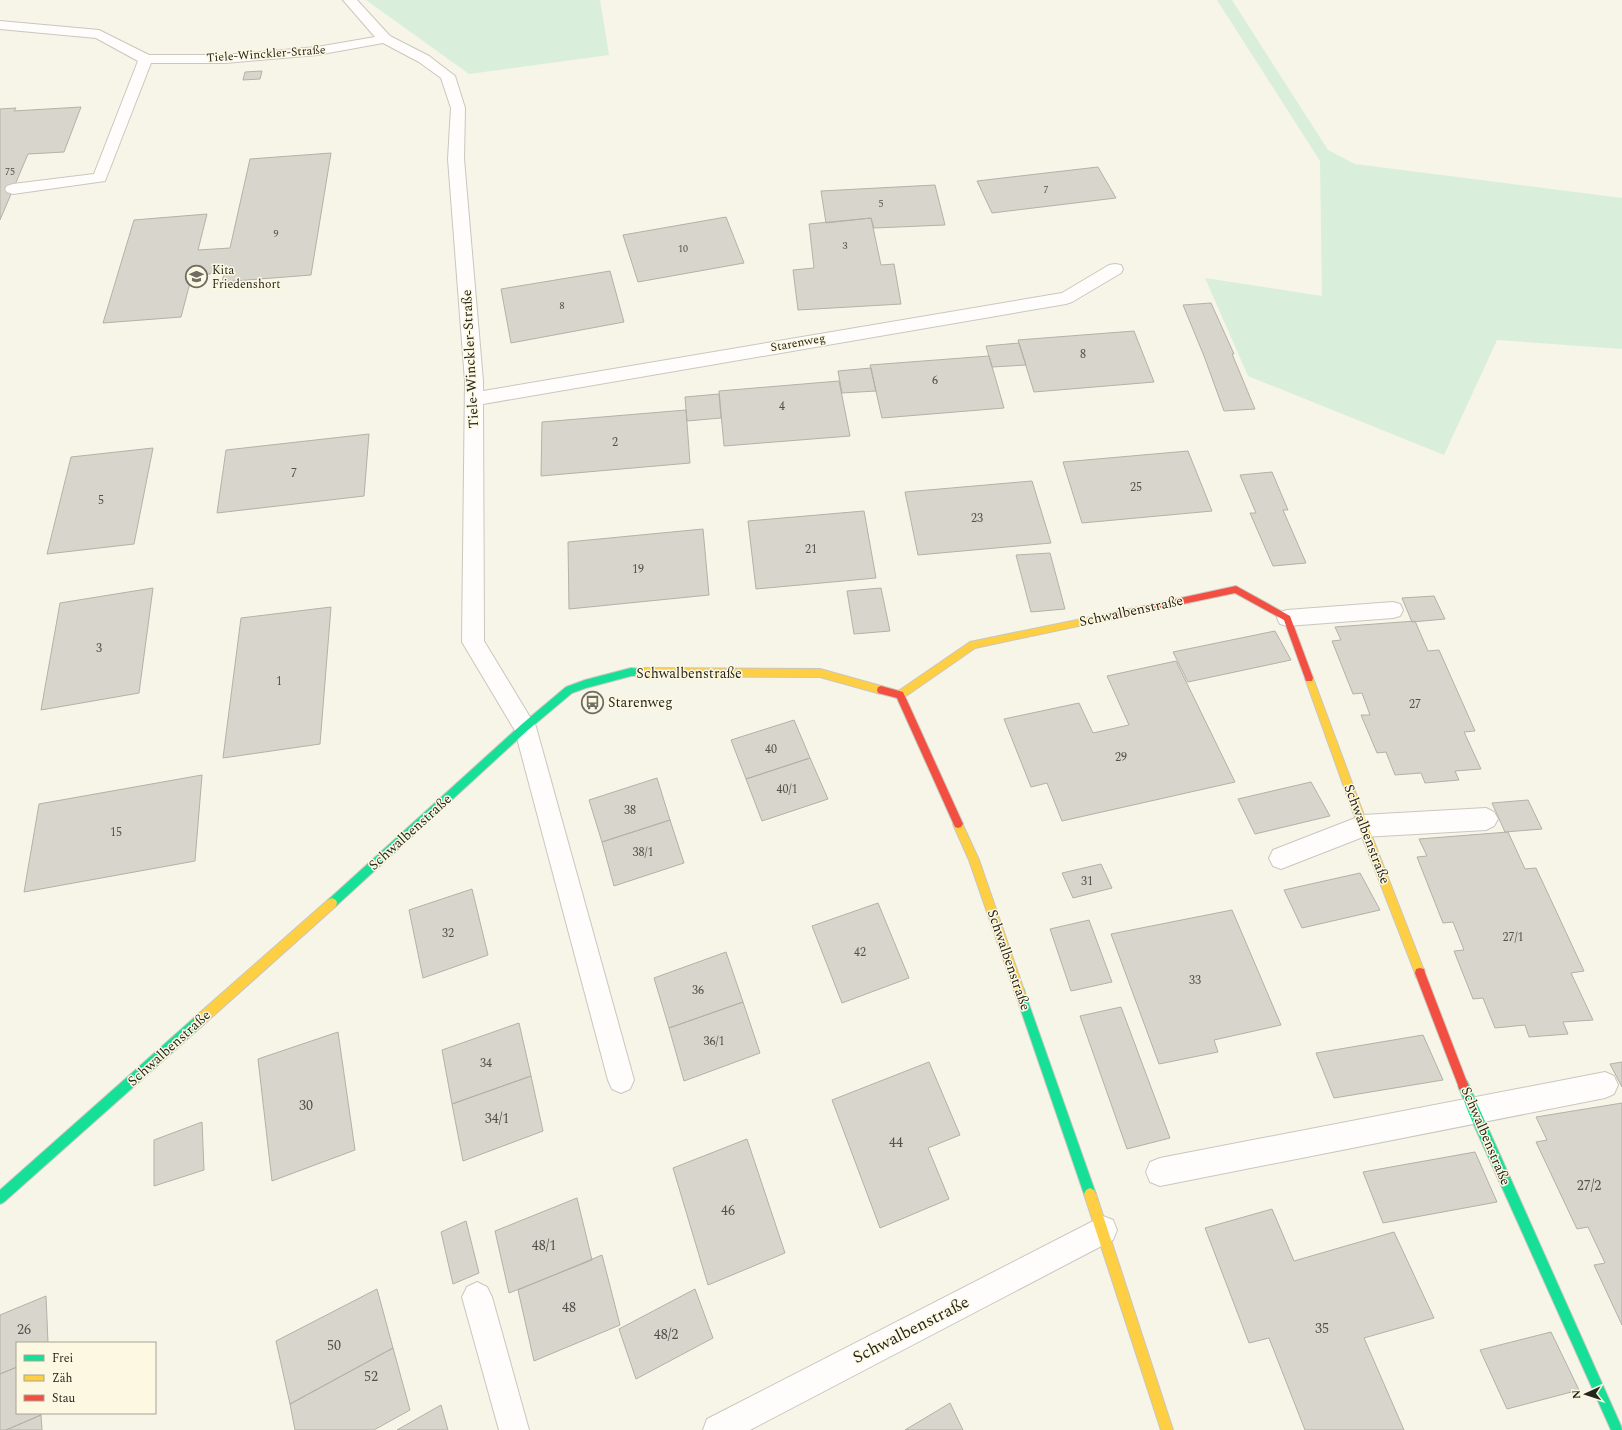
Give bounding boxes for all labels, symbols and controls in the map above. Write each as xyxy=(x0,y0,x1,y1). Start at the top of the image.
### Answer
street label: Tiele-Winckler-Straße xyxy=(206,40,326,68)
house number: 75 xyxy=(5,164,15,180)
house number: 7 xyxy=(1044,182,1049,198)
house number: 5 xyxy=(879,196,884,212)
house number: 9 xyxy=(274,226,279,242)
house number: 3 xyxy=(843,238,848,254)
house number: 10 xyxy=(678,241,688,257)
place label: Kita Friedenshort xyxy=(212,261,281,294)
school or university icon: Kita Friedenshort xyxy=(184,264,210,290)
street label: Tiele-Winckler-Straße xyxy=(456,289,484,429)
house number: 8 xyxy=(560,298,565,314)
street label: Starenweg xyxy=(769,329,827,357)
house number: 8 xyxy=(1080,345,1086,364)
house number: 6 xyxy=(932,371,938,390)
house number: 4 xyxy=(779,397,785,416)
house number: 2 xyxy=(612,433,618,452)
house number: 7 xyxy=(291,464,297,483)
house number: 25 xyxy=(1130,478,1142,497)
house number: 5 xyxy=(98,491,104,510)
house number: 23 xyxy=(971,509,983,528)
house number: 21 xyxy=(805,540,817,559)
house number: 19 xyxy=(632,560,644,579)
street label: Schwalbenstraße xyxy=(1077,590,1185,632)
house number: 3 xyxy=(96,639,102,658)
street label: Schwalbenstraße xyxy=(636,663,742,684)
house number: 1 xyxy=(276,672,282,691)
bus stop icon: Starenweg xyxy=(579,689,605,715)
place label: Starenweg xyxy=(608,692,673,713)
house number: 27 xyxy=(1409,695,1421,714)
house number: 40 xyxy=(765,740,777,759)
house number: 29 xyxy=(1115,748,1127,767)
house number: 40/1 xyxy=(776,780,798,799)
street label: Schwalbenstraße xyxy=(1338,781,1396,887)
street label: Schwalbenstraße xyxy=(364,789,456,875)
house number: 38 xyxy=(624,801,636,820)
house number: 15 xyxy=(110,823,122,842)
house number: 38/1 xyxy=(632,843,654,862)
house number: 31 xyxy=(1081,872,1093,891)
street label: Schwalbenstraße xyxy=(982,907,1036,1013)
house number: 32 xyxy=(442,924,454,943)
house number: 27/1 xyxy=(1502,928,1524,947)
house number: 42 xyxy=(854,943,866,962)
house number: 33 xyxy=(1189,971,1201,990)
house number: 36 xyxy=(692,981,704,1000)
street label: Schwalbenstraße xyxy=(123,1005,215,1091)
house number: 36/1 xyxy=(703,1032,725,1051)
house number: 34 xyxy=(480,1054,492,1073)
street label: Schwalbenstraße xyxy=(1456,1083,1516,1189)
house number: 30 xyxy=(299,1095,313,1116)
house number: 34/1 xyxy=(485,1108,509,1129)
house number: 44 xyxy=(889,1132,903,1153)
house number: 27/2 xyxy=(1577,1175,1601,1196)
house number: 46 xyxy=(721,1200,735,1221)
house number: 48/1 xyxy=(532,1235,556,1256)
street label: Schwalbenstraße xyxy=(848,1289,974,1371)
house number: 48 xyxy=(562,1297,576,1318)
house number: 35 xyxy=(1315,1318,1329,1339)
house number: 26 xyxy=(17,1319,31,1340)
house number: 48/2 xyxy=(654,1324,678,1345)
house number: 50 xyxy=(327,1335,341,1356)
legend xyxy=(16,1342,156,1414)
text: Frei xyxy=(52,1349,74,1368)
house number: 52 xyxy=(364,1366,378,1387)
text: Zäh xyxy=(52,1369,73,1388)
north arrow xyxy=(1566,1374,1606,1414)
text: Stau xyxy=(52,1389,76,1408)
text: N xyxy=(1568,1390,1585,1399)

